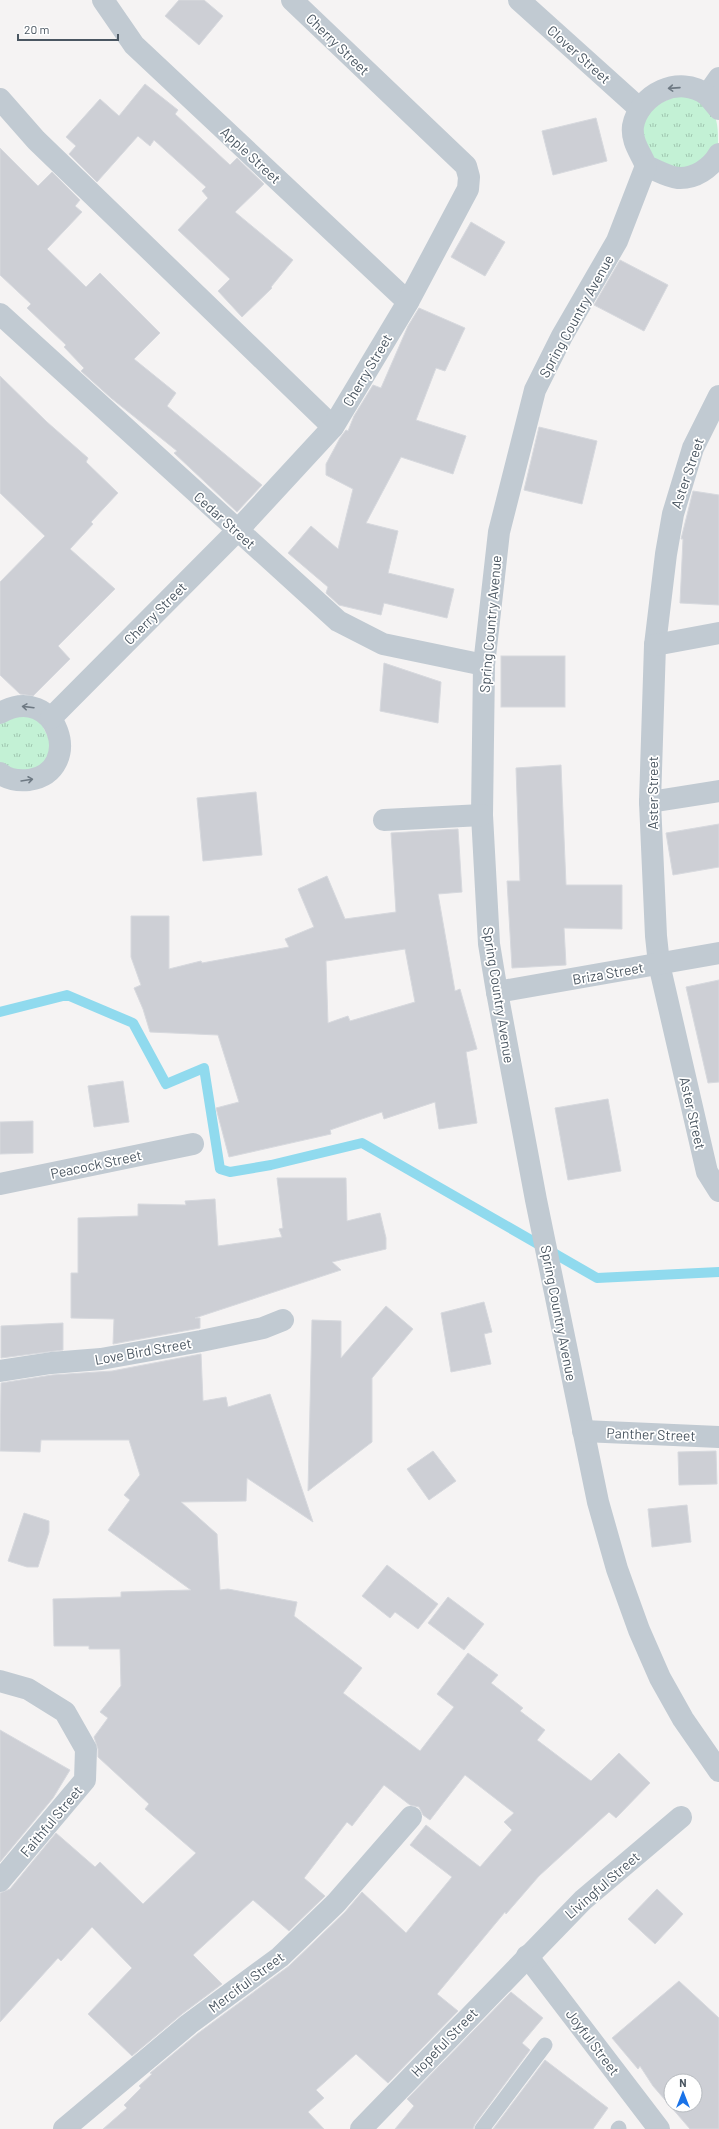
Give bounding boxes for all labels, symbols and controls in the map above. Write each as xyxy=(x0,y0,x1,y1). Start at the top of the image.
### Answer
street label: Cherry Street xyxy=(303,10,373,78)
scale bar xyxy=(18,16,118,42)
street label: Clover Street xyxy=(544,21,614,87)
text: 20 m xyxy=(24,22,50,36)
one-way arrow xyxy=(668,84,681,91)
street label: Apple Street xyxy=(218,123,284,187)
street label: Spring Country Avenue xyxy=(535,252,617,380)
street label: Cherry Street xyxy=(339,331,395,409)
street label: Aster Street xyxy=(667,435,707,511)
street label: Cedar Street xyxy=(191,488,259,552)
street label: Spring Country Avenue xyxy=(476,555,504,693)
street label: Cherry Street xyxy=(120,578,190,648)
one-way arrow xyxy=(22,703,35,711)
street label: Aster Street xyxy=(644,756,661,830)
one-way arrow xyxy=(20,776,33,784)
street label: Spring Country Avenue xyxy=(480,926,518,1064)
street label: Briza Street xyxy=(571,958,645,988)
street label: Aster Street xyxy=(676,1075,710,1151)
street label: Peacock Street xyxy=(49,1146,143,1182)
street label: Spring Country Avenue xyxy=(537,1244,581,1382)
street label: Love Bird Street xyxy=(93,1334,193,1368)
street label: Panther Street xyxy=(606,1424,696,1444)
street label: Faithful Street xyxy=(16,1782,86,1860)
street label: Livingful Street xyxy=(561,1848,643,1922)
street label: Merciful Street xyxy=(205,1948,287,2016)
street label: Hopeful Street xyxy=(407,2004,481,2080)
street label: Joyful Street xyxy=(563,2005,623,2079)
north arrow xyxy=(663,2073,703,2113)
text: N xyxy=(679,2076,687,2089)

